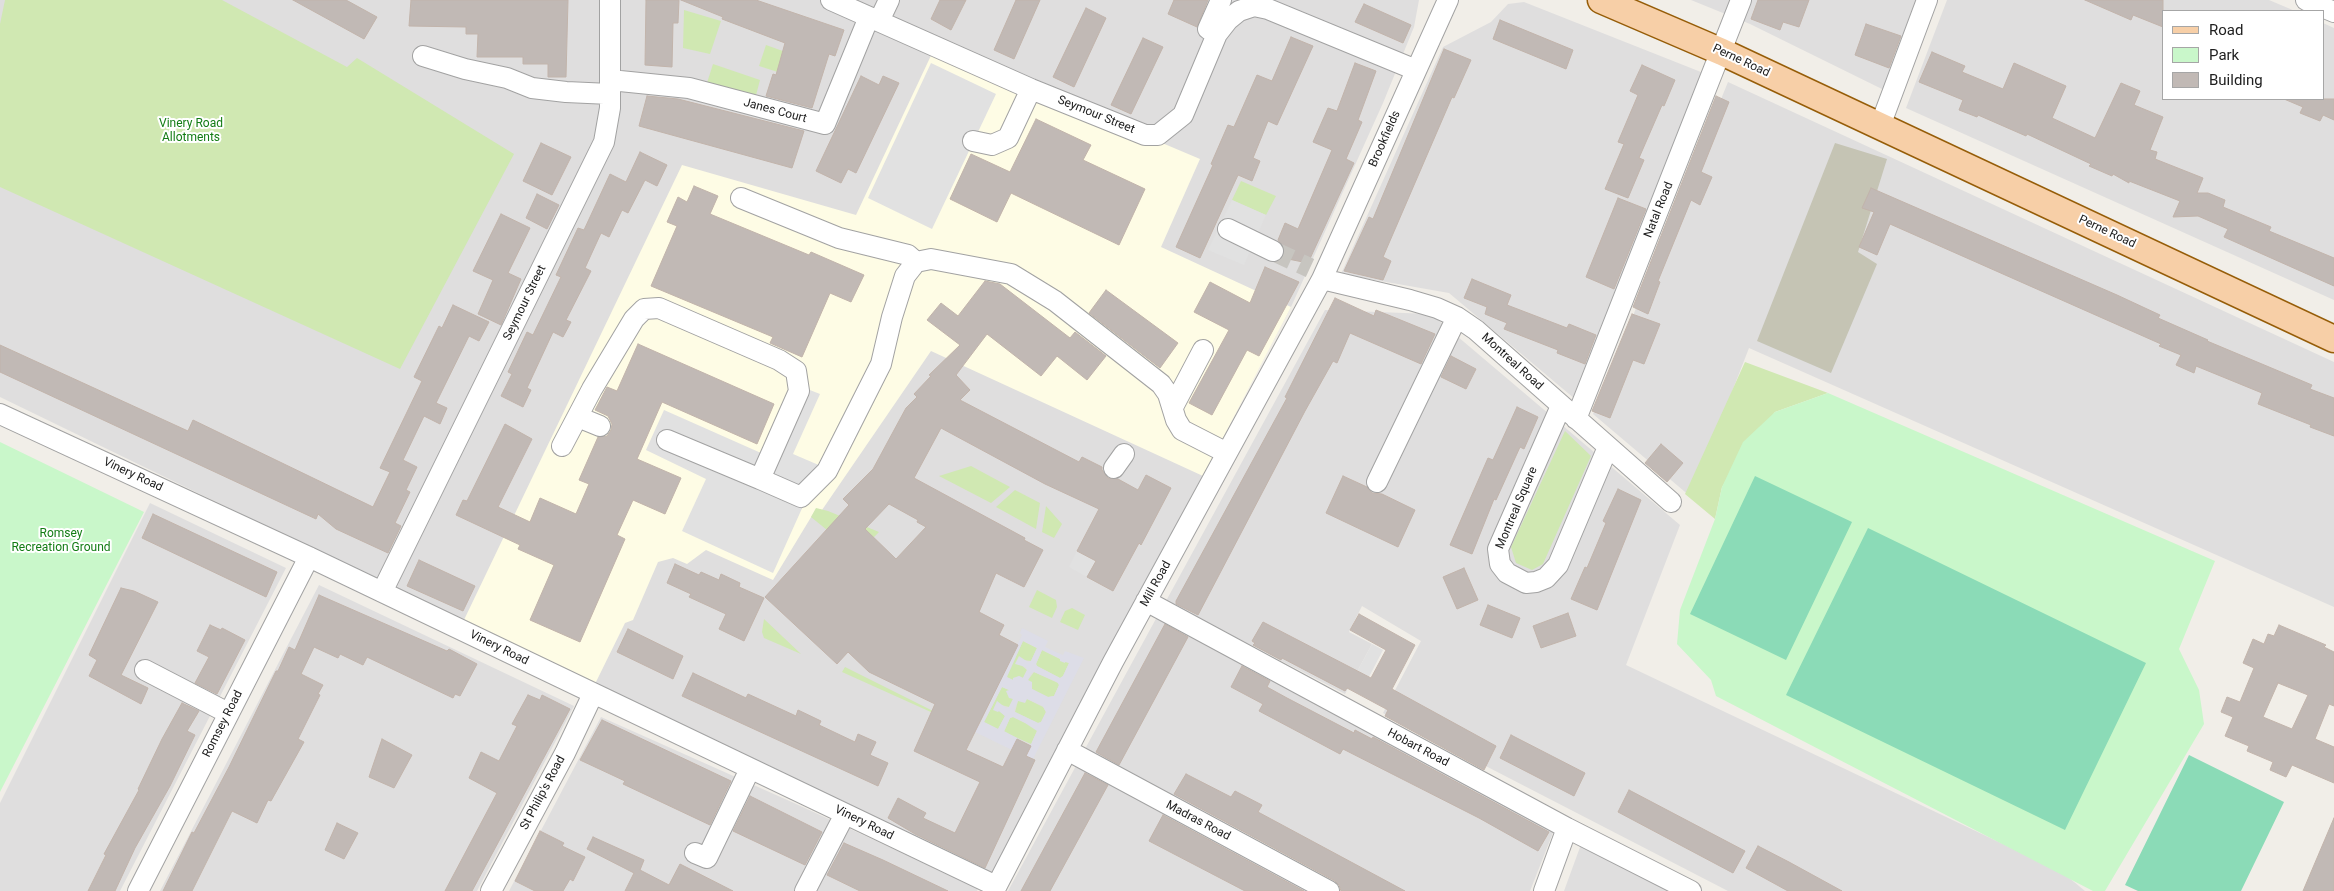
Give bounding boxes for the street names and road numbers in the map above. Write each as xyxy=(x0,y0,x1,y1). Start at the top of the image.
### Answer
street label: Perne Road xyxy=(1710,41,1772,81)
street label: Seymour Street xyxy=(1055,93,1137,137)
street label: Janes Court xyxy=(742,96,808,126)
street label: Brookfields xyxy=(1366,109,1404,169)
street label: Natal Road xyxy=(1641,180,1677,240)
street label: Perne Road xyxy=(2076,212,2138,252)
street label: Seymour Street xyxy=(501,263,549,343)
street label: Montreal Road xyxy=(1478,331,1546,393)
street label: Vinery Road xyxy=(101,455,165,495)
street label: Montreal Square xyxy=(1493,465,1541,551)
street label: Mill Road xyxy=(1138,559,1174,609)
street label: Vinery Road xyxy=(467,628,531,668)
street label: Romsey Road xyxy=(200,688,246,760)
street label: Hobart Road xyxy=(1385,726,1451,770)
street label: St Philip's Road xyxy=(517,753,569,833)
street label: Madras Road xyxy=(1163,798,1233,844)
street label: Vinery Road xyxy=(832,803,896,843)

